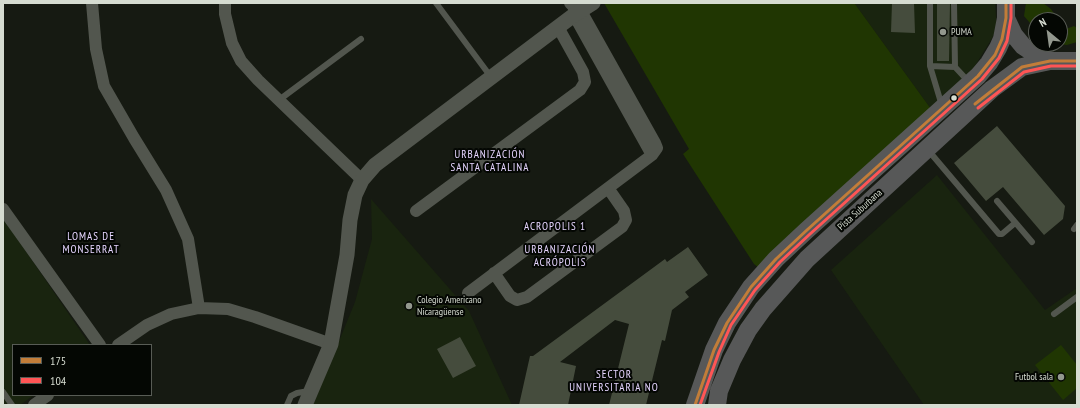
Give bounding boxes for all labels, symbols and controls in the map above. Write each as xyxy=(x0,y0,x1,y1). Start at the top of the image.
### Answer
north arrow xyxy=(1028,12,1068,52)
text: N xyxy=(1037,15,1049,30)
place label: PUMA xyxy=(951,26,972,38)
marker: PUMA xyxy=(938,27,948,37)
unlabelled marker xyxy=(949,93,959,103)
district label: URBANIZACIÓN SANTA CATALINA xyxy=(451,148,529,174)
street label: Pista Suburbana xyxy=(835,187,885,233)
district label: ACROPOLIS 1 xyxy=(524,220,586,234)
district label: LOMAS DE MONSERRAT xyxy=(62,230,120,256)
district label: URBANIZACIÓN ACRÓPOLIS xyxy=(524,243,596,269)
place label: Colegio Americano Nicaragüense xyxy=(417,294,481,318)
marker: Colegio Americano Nicaragüense xyxy=(404,301,414,311)
legend xyxy=(12,344,152,396)
text: 175 xyxy=(50,353,66,368)
district label: SECTOR UNIVERSITARIA NO xyxy=(569,368,659,394)
place label: Futbol sala xyxy=(1015,371,1053,383)
marker: Futbol sala xyxy=(1056,372,1066,382)
text: 104 xyxy=(50,373,66,388)

